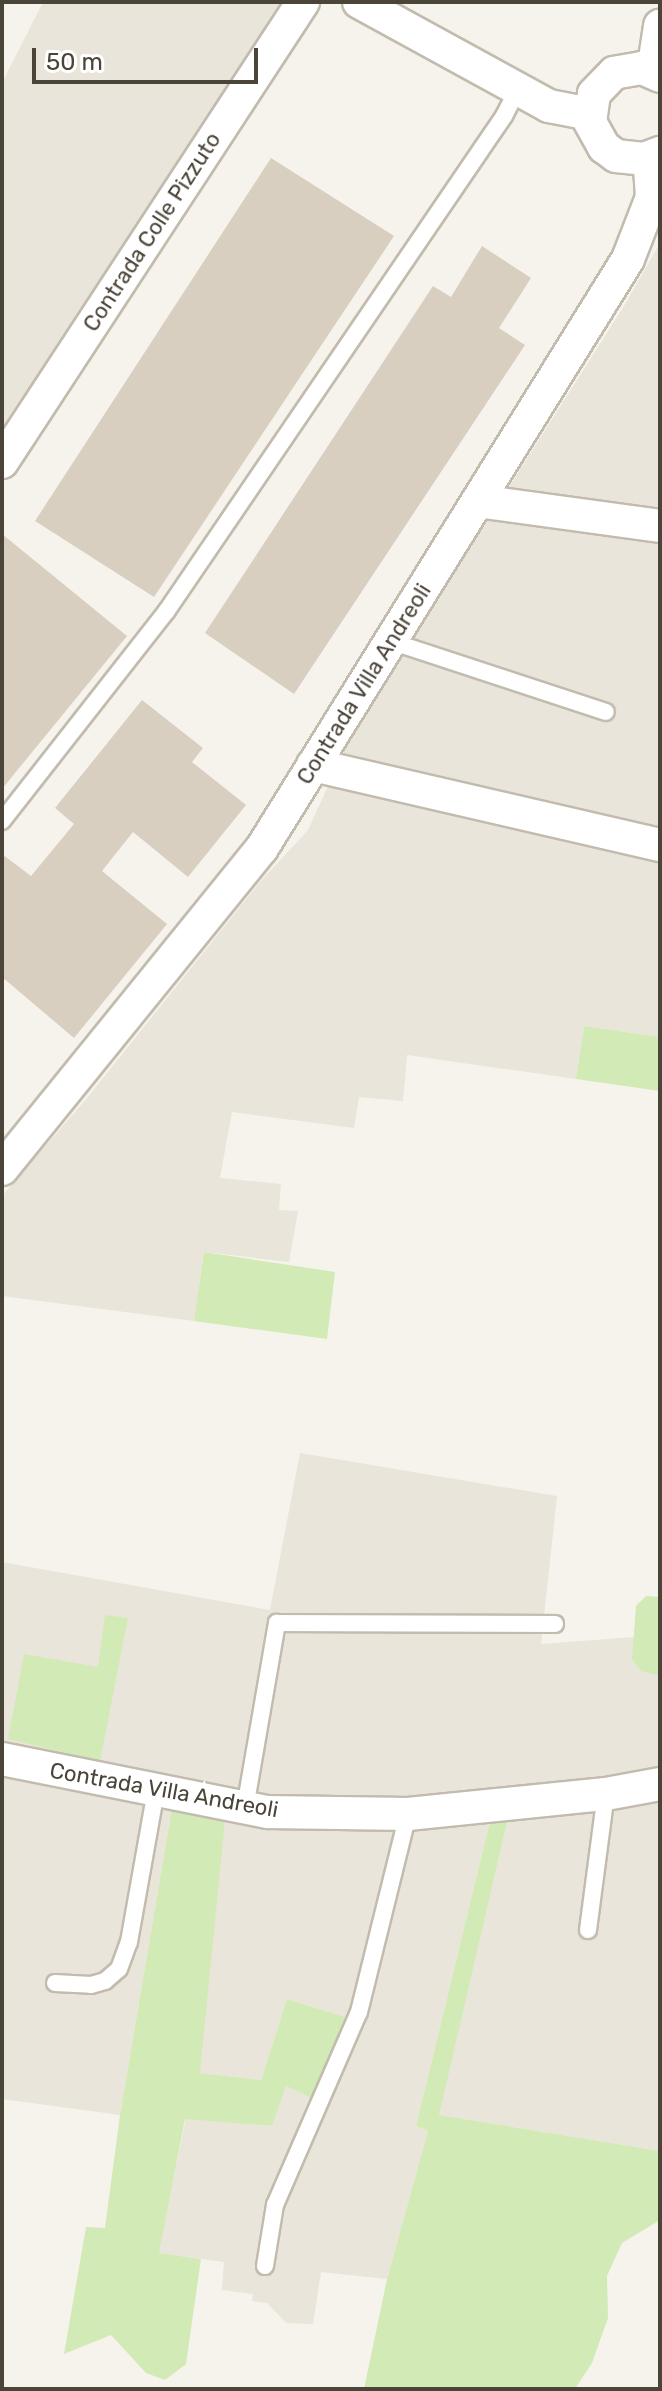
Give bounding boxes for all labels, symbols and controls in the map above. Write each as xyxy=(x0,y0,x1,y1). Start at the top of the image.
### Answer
scale bar xyxy=(36,32,262,82)
text: 50 m xyxy=(46,48,103,76)
street label: Contrada Colle Pizzuto xyxy=(78,128,226,336)
street label: Contrada Villa Andreoli xyxy=(291,578,437,790)
street label: Contrada Villa Andreoli xyxy=(47,1757,281,1823)

